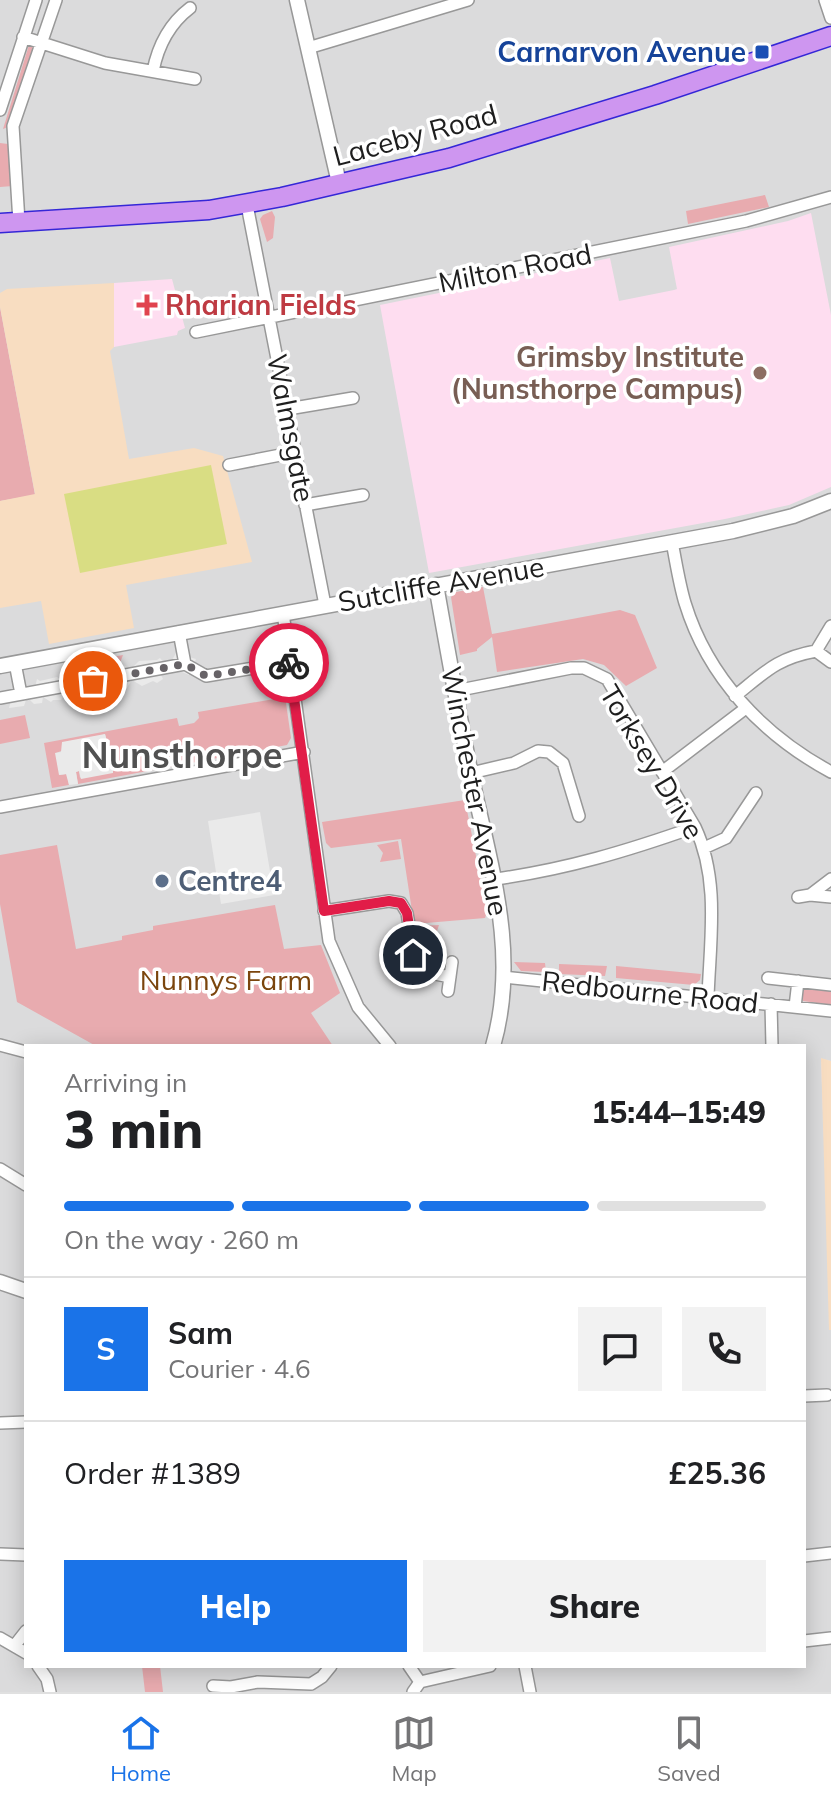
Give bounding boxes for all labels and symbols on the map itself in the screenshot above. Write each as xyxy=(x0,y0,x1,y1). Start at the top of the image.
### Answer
place label: Carnarvon Avenue xyxy=(497,34,746,69)
marker: Carnarvon Avenue xyxy=(753,43,771,61)
street label: Laceby Road xyxy=(329,96,501,173)
street label: Milton Road xyxy=(435,236,595,300)
place label: Rharian Fields xyxy=(165,287,357,322)
marker: Rharian Fields xyxy=(136,294,158,316)
place label: Grimsby Institute (Nunsthorpe Campus) xyxy=(451,339,744,406)
street label: Walmsgate xyxy=(260,351,323,505)
marker: Grimsby Institute (Nunsthorpe Campus) xyxy=(751,364,769,382)
street label: Sutcliffe Avenue xyxy=(335,548,547,619)
courier xyxy=(249,623,329,703)
pin xyxy=(59,647,127,715)
street label: Winchester Avenue xyxy=(434,663,517,919)
street label: Torksey Drive xyxy=(593,678,712,845)
district label: Nunsthorpe xyxy=(81,732,283,777)
place label: Centre4 xyxy=(178,863,282,898)
marker: Centre4 xyxy=(153,872,171,890)
pin xyxy=(379,921,447,989)
park label: Nunnys Farm xyxy=(140,962,312,997)
street label: Redbourne Road xyxy=(540,963,760,1020)

